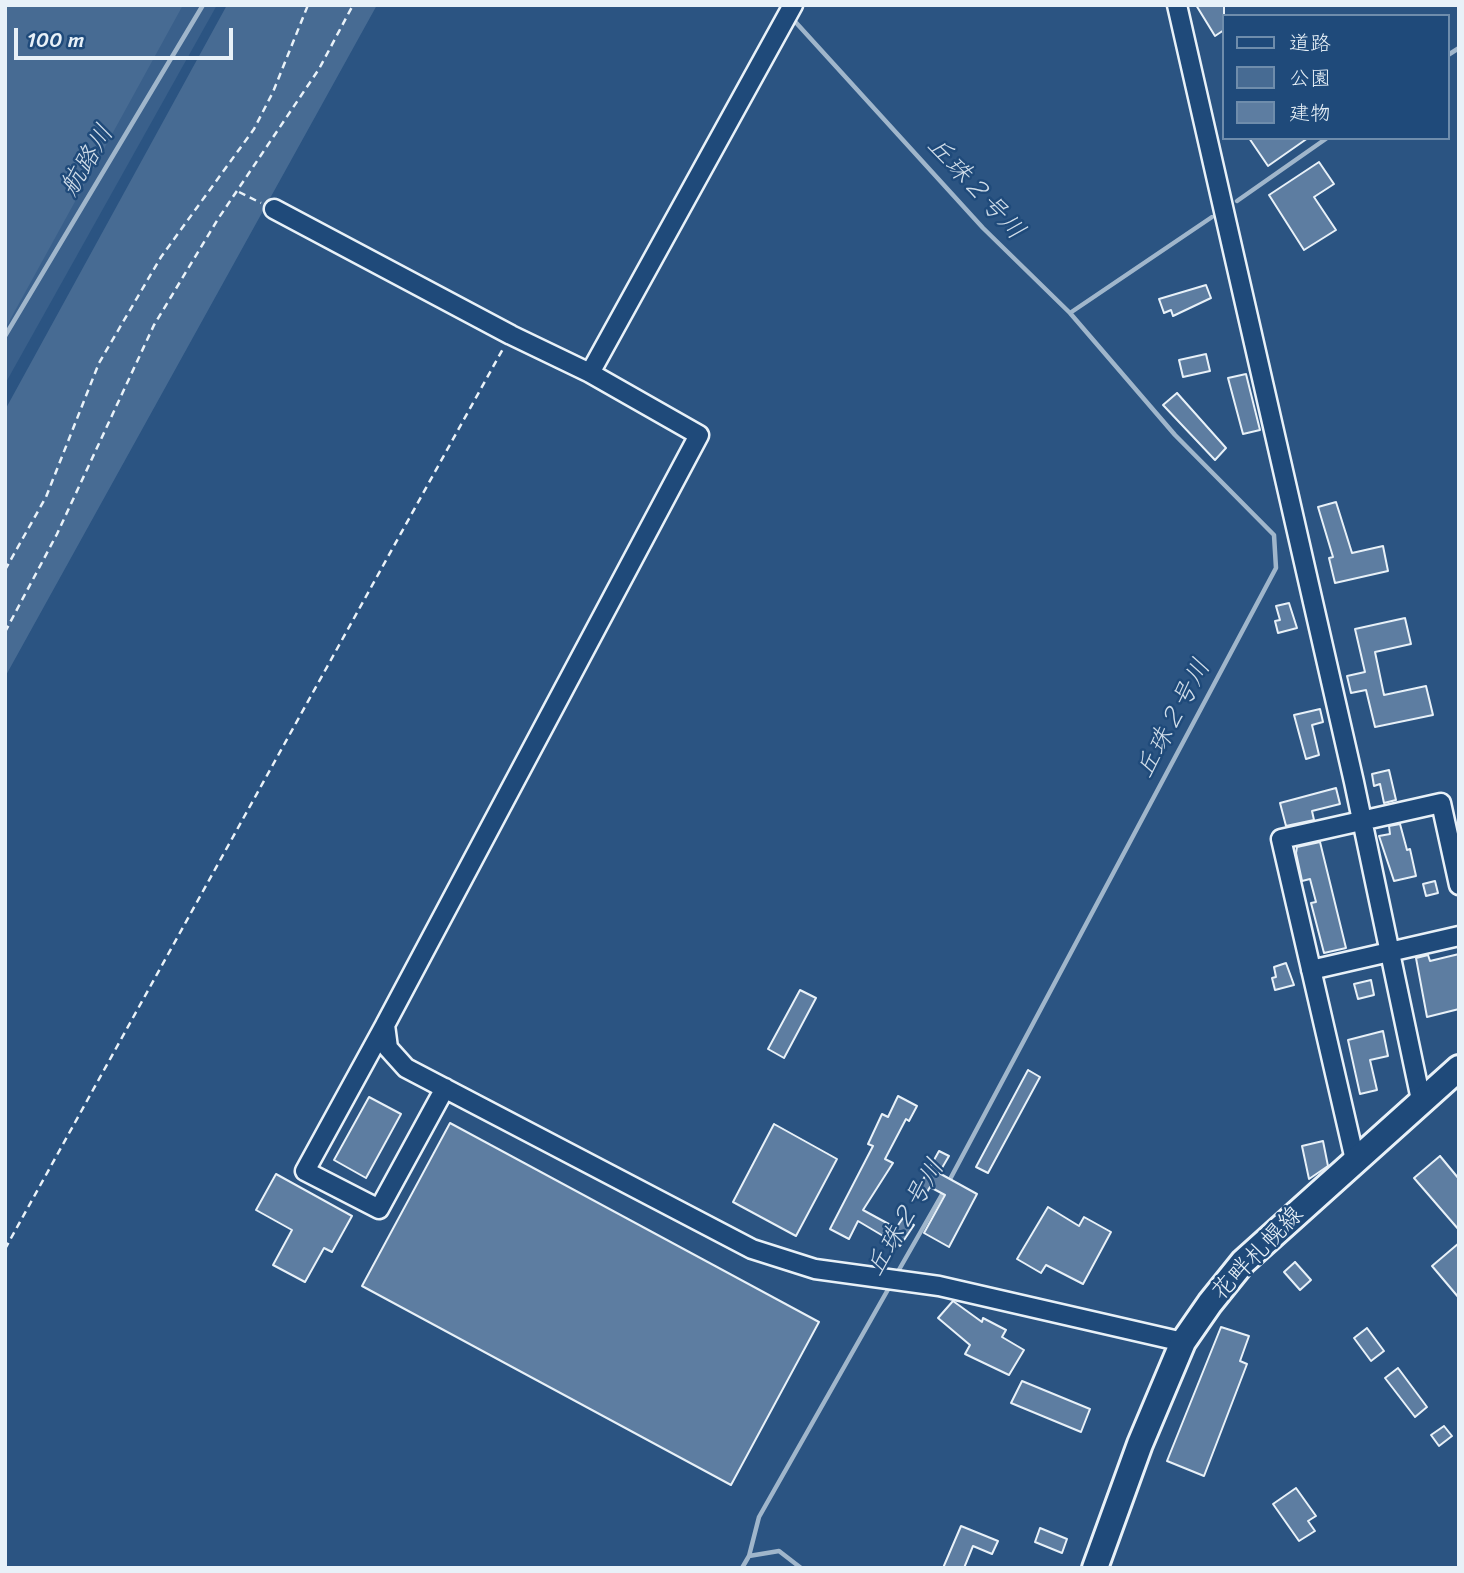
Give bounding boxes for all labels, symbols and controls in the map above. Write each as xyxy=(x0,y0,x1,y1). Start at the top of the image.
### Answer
scale bar xyxy=(18,14,236,58)
legend xyxy=(1222,14,1450,140)
text: 100 m xyxy=(27,21,84,59)
text: 道路 xyxy=(1289,24,1331,62)
text: 公園 xyxy=(1289,59,1331,97)
text: 建物 xyxy=(1289,94,1331,132)
water label: 航路川 xyxy=(55,120,121,202)
water label: 丘珠２号川 xyxy=(919,131,1031,247)
water label: 丘珠２号川 xyxy=(1130,654,1218,784)
water label: 丘珠２号川 xyxy=(860,1154,952,1282)
street label: 花畔札幌線 xyxy=(1206,1201,1310,1307)

